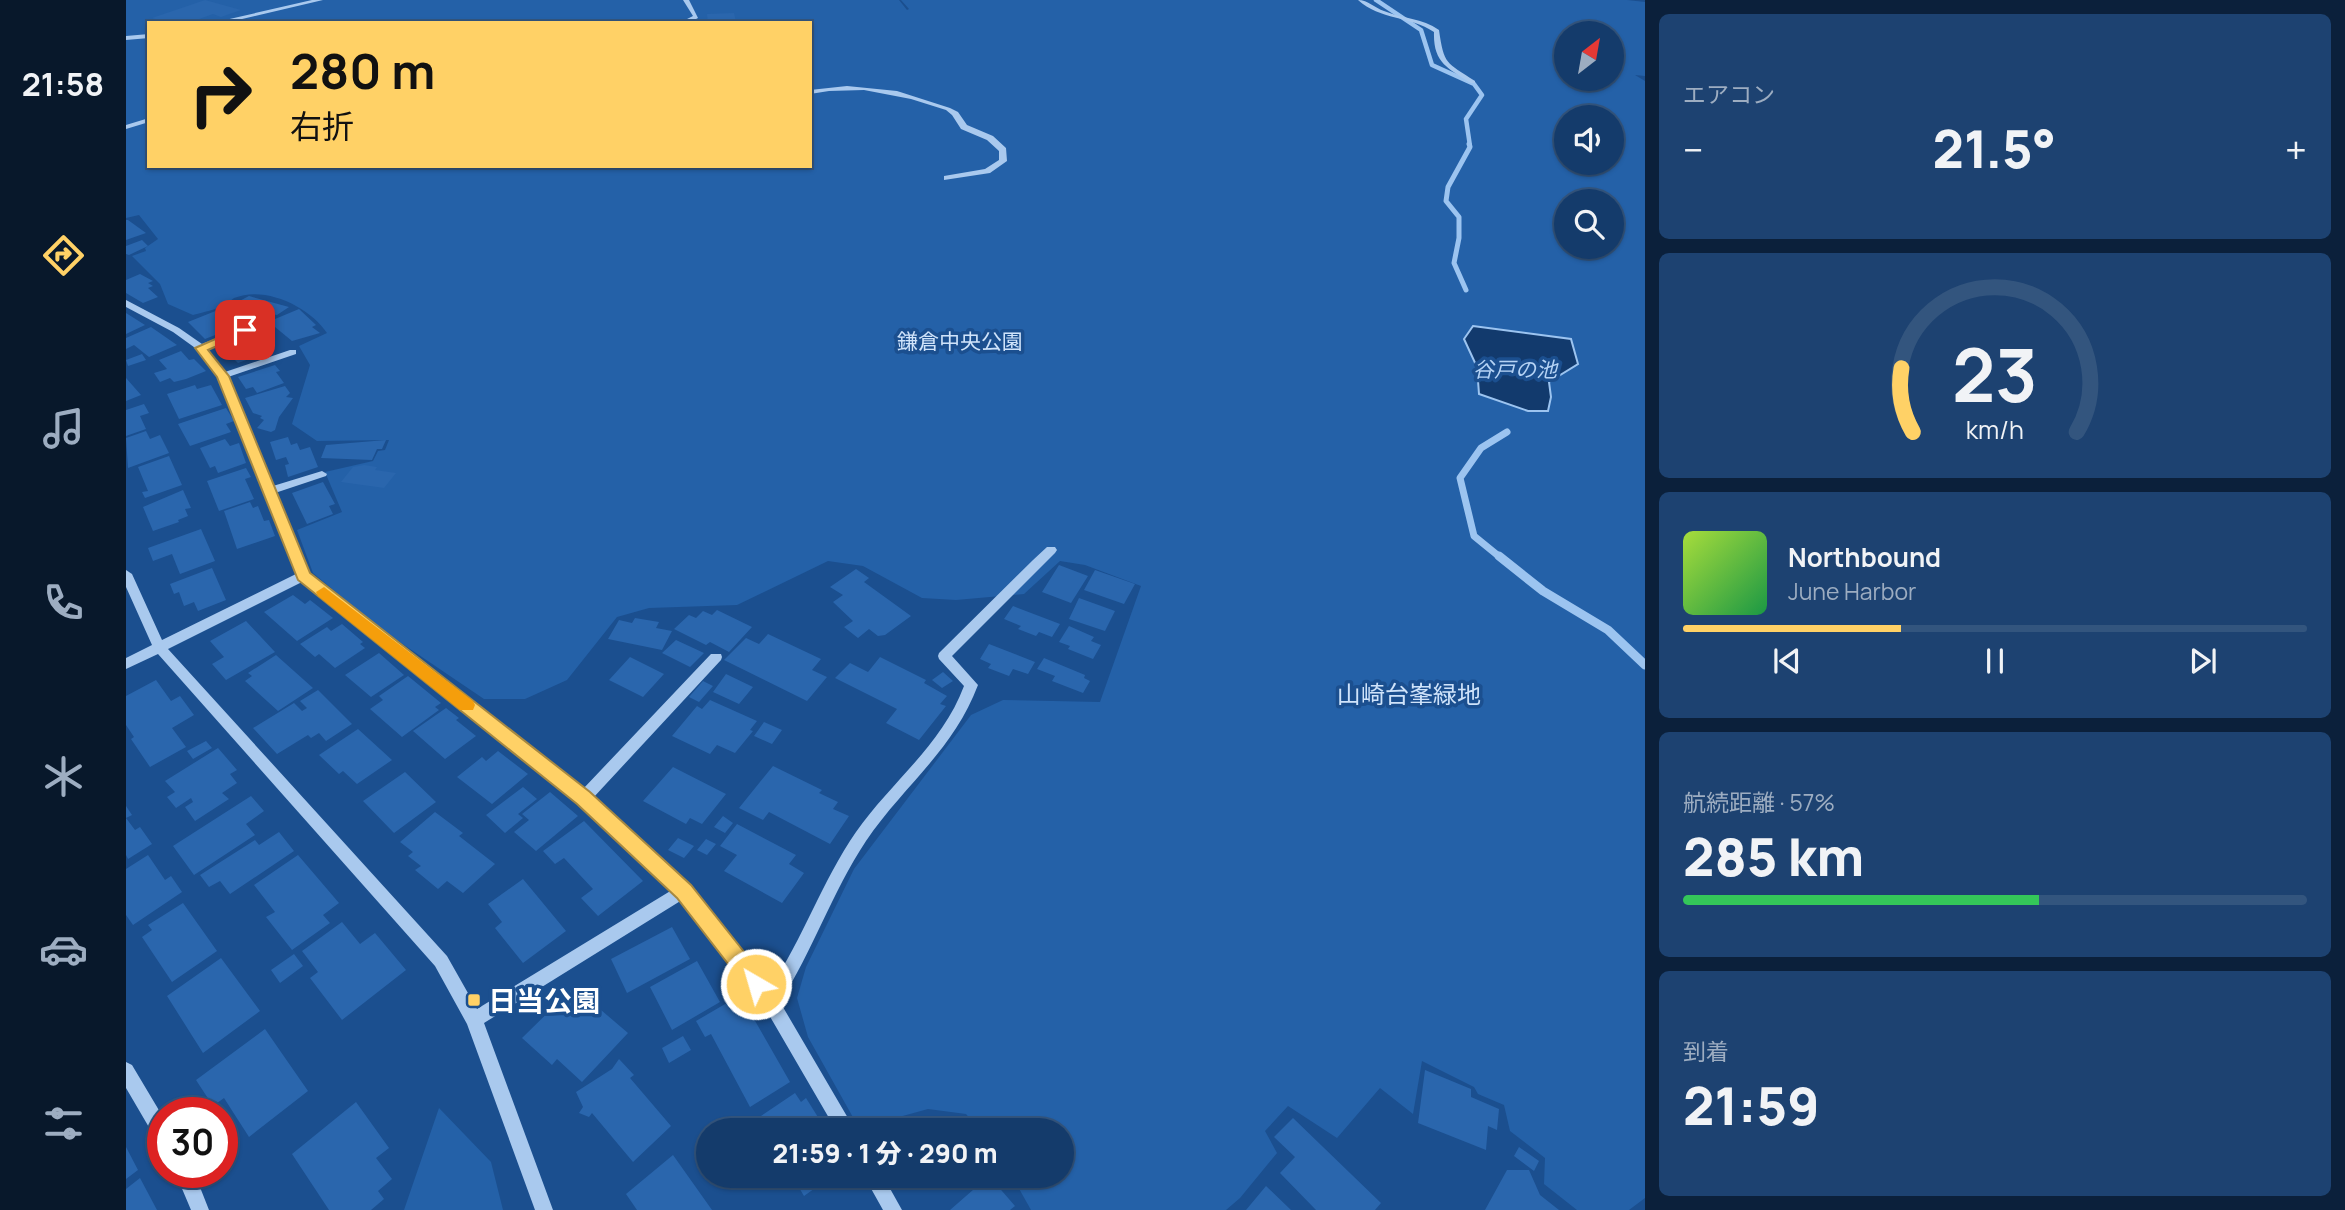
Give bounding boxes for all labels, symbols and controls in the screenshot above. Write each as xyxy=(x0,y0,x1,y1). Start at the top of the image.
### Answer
north arrow xyxy=(1554,21,1624,91)
map controls xyxy=(1554,21,1624,259)
text: 280 m xyxy=(290,37,435,104)
icon: right xyxy=(175,49,266,140)
text: 21:58 xyxy=(22,62,104,106)
text: エアコン xyxy=(1683,78,1775,110)
text: 右折 xyxy=(290,104,354,148)
button: sound xyxy=(1554,105,1624,175)
text: 21.5° xyxy=(1933,113,2056,184)
text: − xyxy=(1683,123,1704,175)
text: + xyxy=(2285,123,2307,175)
button: search xyxy=(1554,189,1624,259)
icon: directions xyxy=(39,231,88,280)
pin xyxy=(215,300,275,360)
icon: arrive xyxy=(226,311,264,349)
text: 23 xyxy=(1952,324,2038,424)
park label: 鎌倉中央公園 xyxy=(897,327,1023,355)
water label: 谷戸の池 xyxy=(1473,355,1559,383)
icon: music xyxy=(39,404,88,453)
text: km/h xyxy=(1966,412,2024,447)
text: Northbound xyxy=(1788,539,1941,575)
text: June Harbor xyxy=(1788,575,1916,607)
icon: phone xyxy=(39,578,88,627)
icon: previous xyxy=(1768,642,1806,680)
icon: pause xyxy=(1976,642,2014,680)
icon: next xyxy=(2184,642,2222,680)
park label: 山崎台峯緑地 xyxy=(1337,677,1481,710)
icon: climate xyxy=(39,752,88,801)
text: 航続距離 · 57% xyxy=(1683,786,1835,818)
text: 285 km xyxy=(1683,821,1864,892)
icon: car xyxy=(39,925,88,974)
position arrow xyxy=(719,947,793,1021)
place label: 日当公園 xyxy=(488,981,600,1019)
marker: 日当公園 xyxy=(466,992,482,1008)
text: 到着 xyxy=(1683,1035,1729,1067)
text: 21:59 xyxy=(1683,1070,1820,1141)
speed limit sign: 30 xyxy=(147,1097,238,1188)
icon: filters xyxy=(39,1099,88,1148)
text: 21:59 · 1 分 · 290 m xyxy=(772,1135,998,1171)

